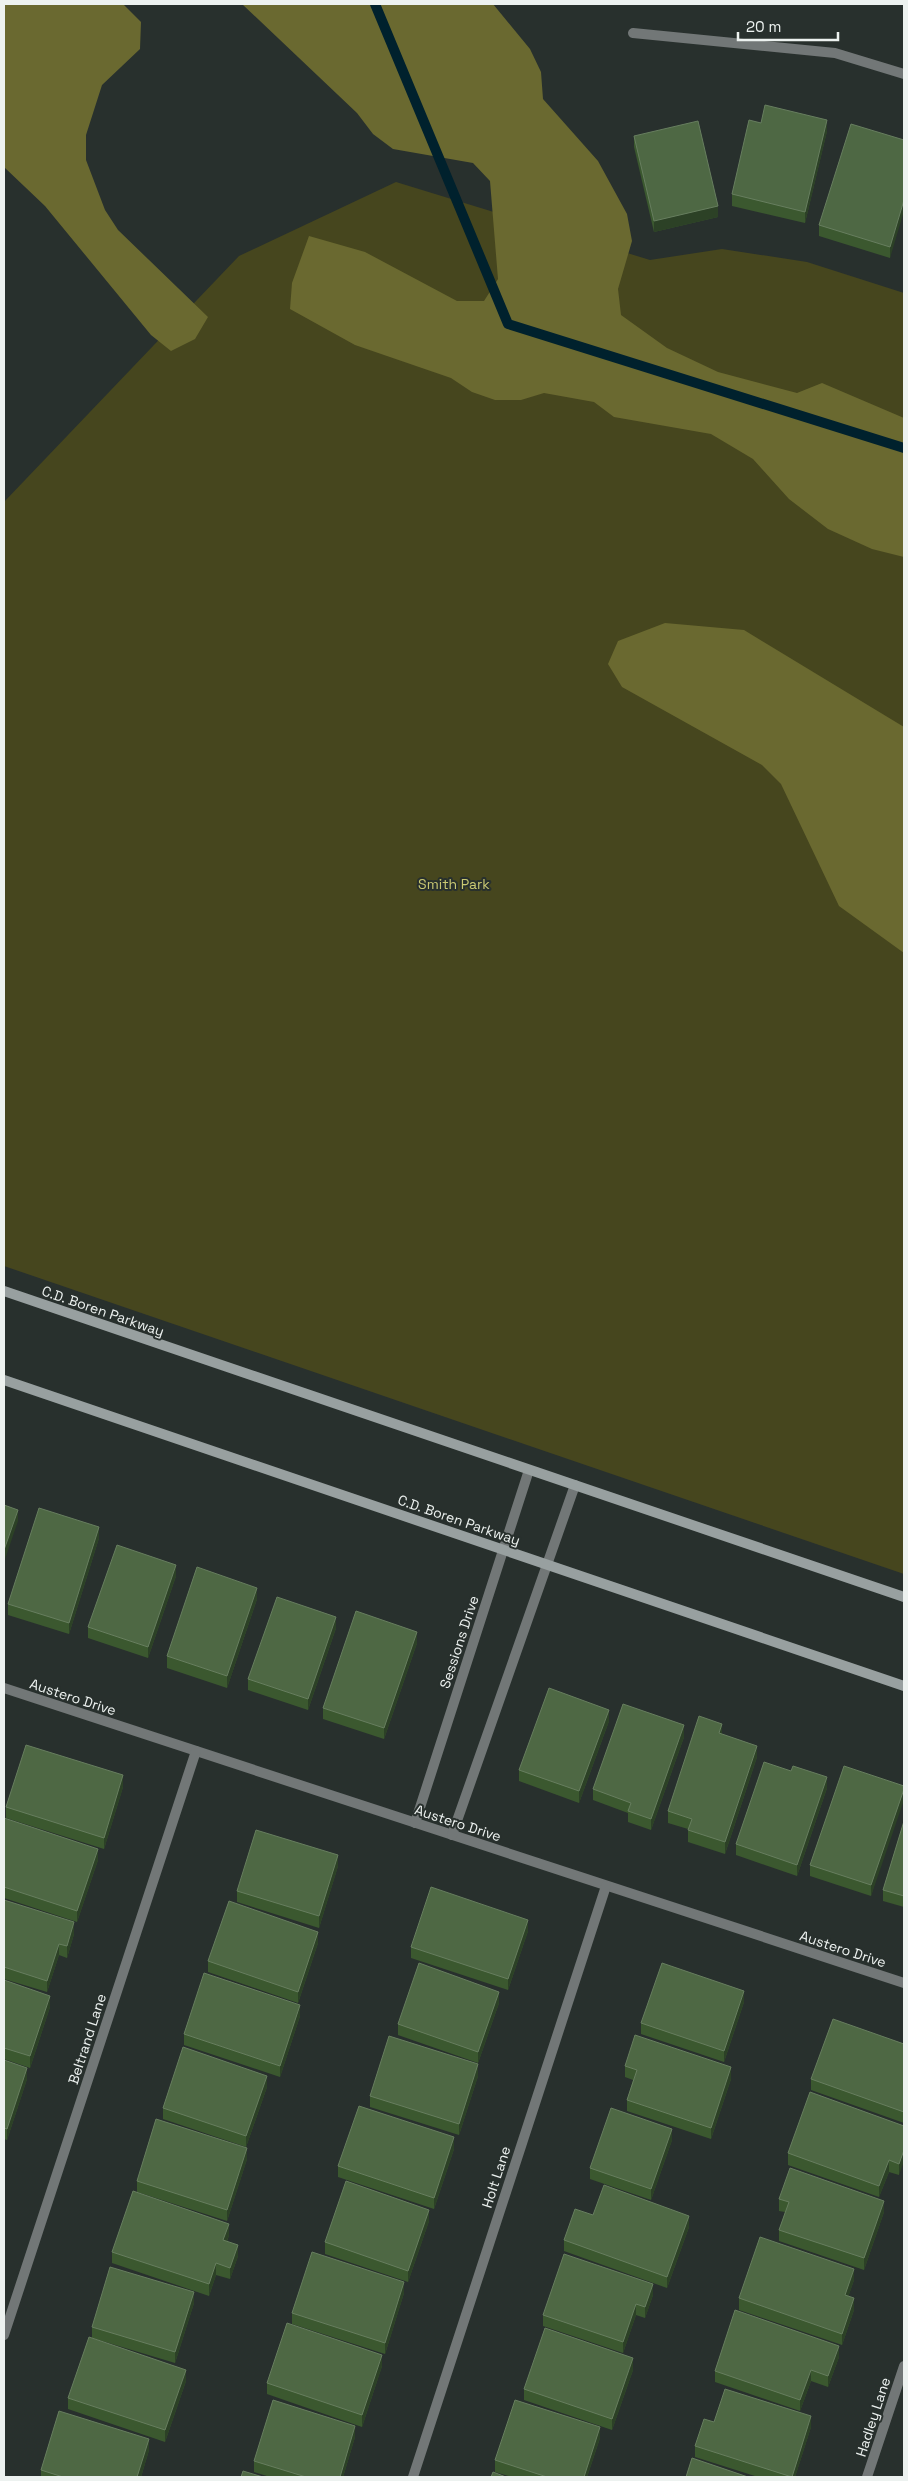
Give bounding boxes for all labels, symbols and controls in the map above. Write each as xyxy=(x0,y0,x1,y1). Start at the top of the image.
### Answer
scale bar xyxy=(738,10,838,42)
text: 20 m xyxy=(746,17,781,36)
park label: Smith Park xyxy=(418,875,490,893)
street label: C.D. Boren Parkway xyxy=(39,1282,167,1340)
street label: C.D. Boren Parkway xyxy=(395,1491,523,1549)
street label: Sessions Drive xyxy=(435,1593,483,1691)
street label: Austero Drive xyxy=(27,1675,119,1719)
street label: Austero Drive xyxy=(412,1801,504,1845)
street label: Austero Drive xyxy=(797,1927,889,1971)
street label: Beltrand Lane xyxy=(64,1991,110,2087)
street label: Holt Lane xyxy=(478,2144,514,2210)
street label: Hadley Lane xyxy=(852,2375,894,2459)

